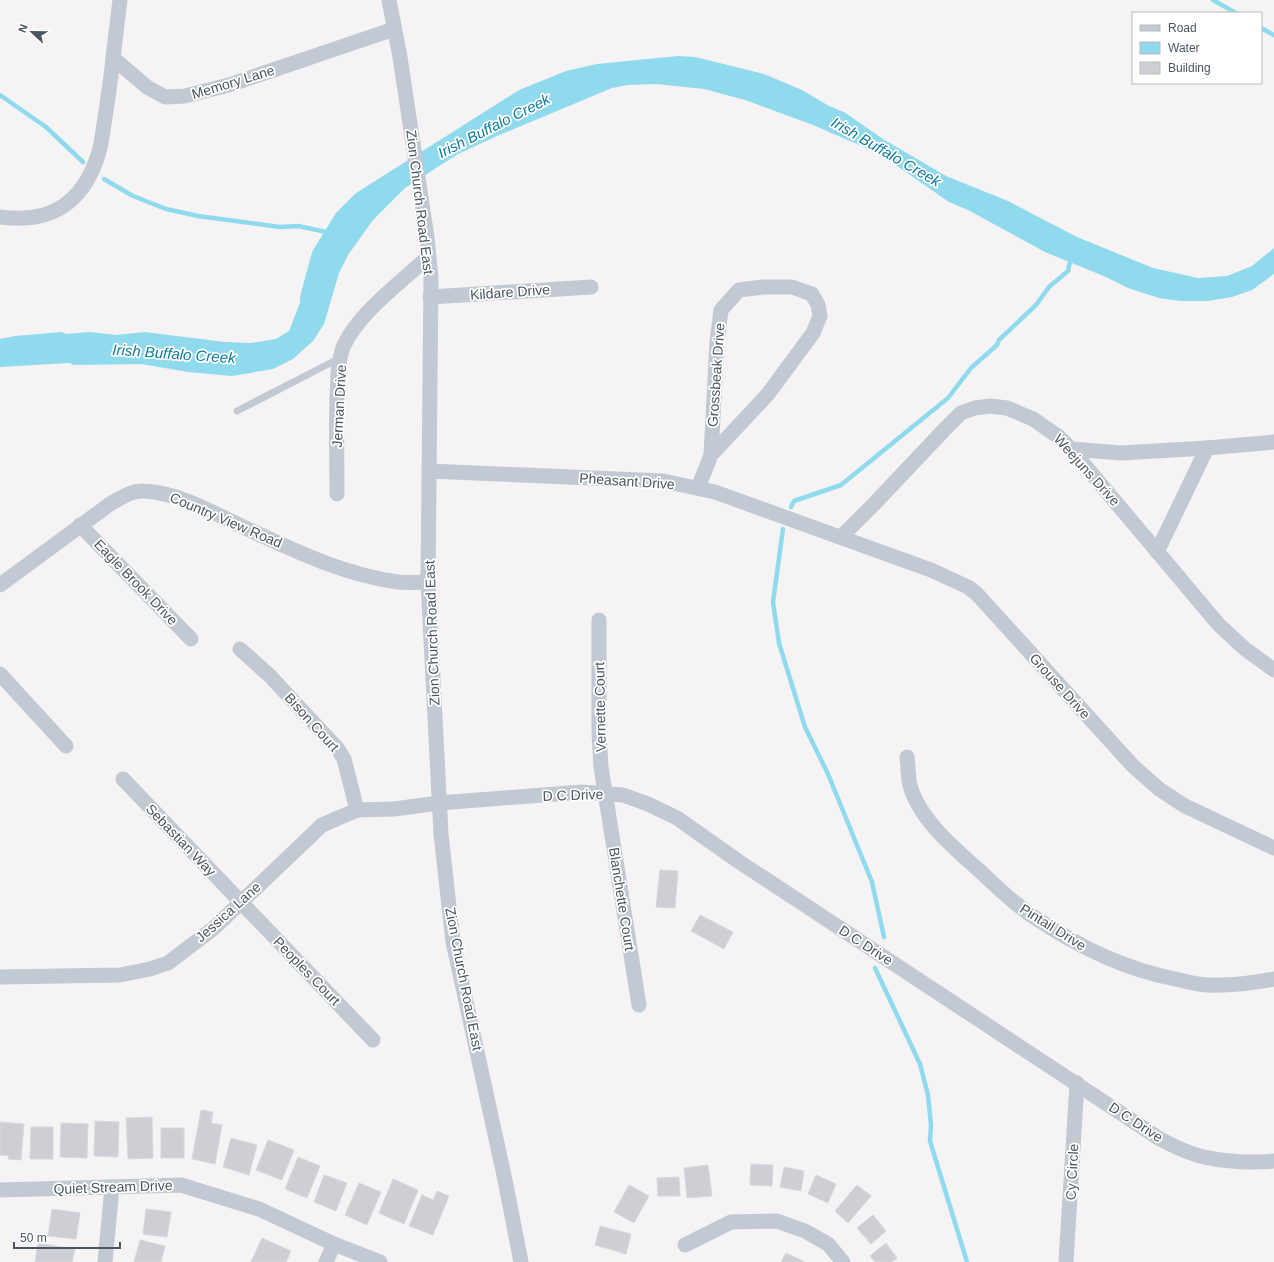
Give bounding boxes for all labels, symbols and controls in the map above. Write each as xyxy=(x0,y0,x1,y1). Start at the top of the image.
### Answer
north arrow xyxy=(12,12,52,52)
legend xyxy=(1132,12,1262,84)
text: Road xyxy=(1168,21,1197,35)
text: N xyxy=(16,22,30,34)
text: Water xyxy=(1168,41,1200,55)
text: Building xyxy=(1168,61,1211,75)
street label: Memory Lane xyxy=(190,62,276,102)
water label: Irish Buffalo Creek xyxy=(435,89,554,161)
water label: Irish Buffalo Creek xyxy=(829,113,945,191)
street label: Zion Church Road East xyxy=(403,129,437,275)
street label: Kildare Drive xyxy=(469,281,551,303)
street label: Grossbeak Drive xyxy=(704,322,728,428)
water label: Irish Buffalo Creek xyxy=(112,341,238,366)
street label: Jerman Drive xyxy=(329,364,349,448)
street label: Weejuns Drive xyxy=(1051,431,1123,509)
street label: Pheasant Drive xyxy=(579,470,676,492)
street label: Country View Road xyxy=(167,489,285,551)
street label: Eagle Brook Drive xyxy=(91,536,181,628)
street label: Zion Church Road East xyxy=(421,560,443,706)
street label: Grouse Drive xyxy=(1026,650,1094,722)
street label: Vernette Court xyxy=(591,662,609,752)
street label: Bison Court xyxy=(282,689,342,755)
street label: D C Drive xyxy=(542,786,604,804)
street label: Sebastian Way xyxy=(143,801,219,879)
street label: Blanchette Court xyxy=(606,846,638,952)
street label: Jessica Lane xyxy=(192,879,264,945)
street label: Pintail Drive xyxy=(1017,900,1089,954)
street label: Zion Church Road East xyxy=(442,906,486,1052)
street label: D C Drive xyxy=(836,922,896,968)
street label: Peoples Court xyxy=(270,934,344,1009)
street label: D C Drive xyxy=(1106,1099,1166,1145)
street label: Cy Circle xyxy=(1063,1143,1081,1201)
street label: Quiet Stream Drive xyxy=(53,1177,173,1197)
scale bar xyxy=(14,1224,120,1250)
text: 50 m xyxy=(20,1231,47,1245)

